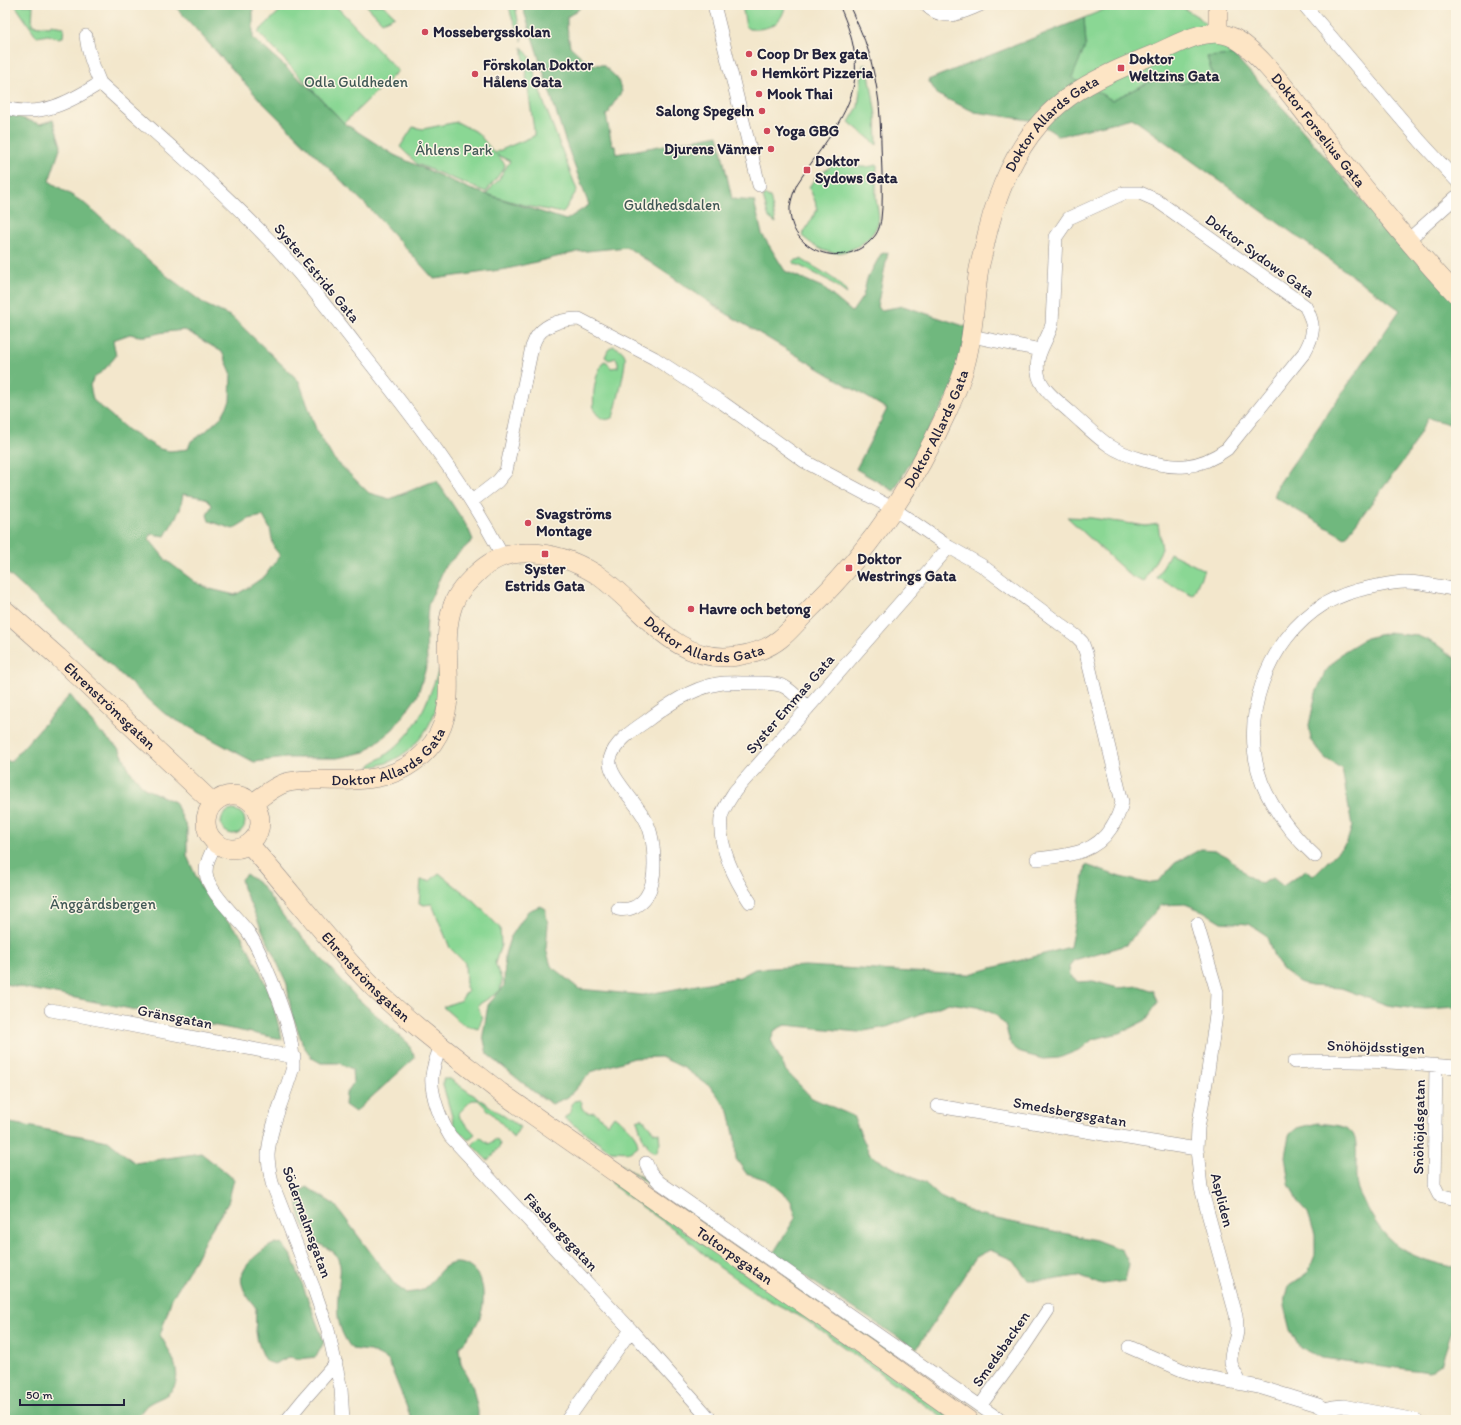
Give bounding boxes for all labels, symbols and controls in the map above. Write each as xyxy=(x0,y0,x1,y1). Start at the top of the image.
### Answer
place label: Mossebergsskolan xyxy=(433,23,551,42)
marker: Mossebergsskolan xyxy=(420,27,430,37)
place label: Coop Dr Bex gata xyxy=(757,45,868,64)
marker: Coop Dr Bex gata xyxy=(744,49,754,59)
place label: Doktor Weltzins Gata xyxy=(1129,50,1219,85)
place label: Förskolan Doktor Hålens Gata xyxy=(483,56,594,91)
marker: Doktor Weltzins Gata xyxy=(1116,63,1126,73)
place label: Hemkört Pizzeria xyxy=(762,64,874,82)
marker: Hemkört Pizzeria xyxy=(749,68,759,78)
marker: Förskolan Doktor Hålens Gata xyxy=(470,69,480,79)
street label: Doktor Forselius Gata xyxy=(1268,69,1370,191)
street label: Doktor Allards Gata xyxy=(1001,71,1102,175)
park label: Odla Guldheden xyxy=(304,73,409,91)
place label: Mook Thai xyxy=(767,85,833,103)
marker: Mook Thai xyxy=(754,89,764,99)
place label: Salong Spegeln xyxy=(656,102,755,121)
marker: Salong Spegeln xyxy=(757,106,767,116)
place label: Yoga GBG xyxy=(774,122,839,141)
marker: Yoga GBG xyxy=(762,126,772,136)
place label: Djurens Vänner xyxy=(664,140,764,159)
park label: Åhlens Park xyxy=(416,141,493,159)
marker: Djurens Vänner xyxy=(766,144,776,154)
place label: Doktor Sydows Gata xyxy=(815,152,898,188)
marker: Doktor Sydows Gata xyxy=(802,165,812,175)
park label: Guldhedsdalen xyxy=(624,196,720,214)
street label: Doktor Sydows Gata xyxy=(1202,210,1319,302)
street label: Syster Estrids Gata xyxy=(270,220,364,326)
street label: Doktor Allards Gata xyxy=(900,367,972,491)
place label: Svagströms Montage xyxy=(536,505,612,541)
marker: Svagströms Montage xyxy=(523,518,533,528)
marker: Syster Estrids Gata xyxy=(540,549,550,559)
place label: Doktor Westrings Gata xyxy=(857,550,957,586)
place label: Syster Estrids Gata xyxy=(505,560,585,595)
marker: Doktor Westrings Gata xyxy=(844,563,854,573)
place label: Havre och betong xyxy=(699,600,811,619)
marker: Havre och betong xyxy=(686,604,696,614)
street label: Doktor Allards Gata xyxy=(640,612,767,666)
street label: Syster Emmas Gata xyxy=(742,650,838,758)
street label: Ehrenströmsgatan xyxy=(60,658,159,753)
street label: Doktor Allards Gata xyxy=(331,725,449,789)
park label: Änggårdsbergen xyxy=(50,895,156,913)
street label: Ehrenströmsgatan xyxy=(318,928,414,1026)
street label: Gränsgatan xyxy=(136,1001,214,1033)
street label: Snöhöjdsstigen xyxy=(1327,1036,1426,1058)
street label: Snöhöjdsgatan xyxy=(1409,1079,1429,1175)
street label: Smedsbergsgatan xyxy=(1012,1093,1129,1131)
street label: Södermalmsgatan xyxy=(278,1164,336,1281)
street label: Aspliden xyxy=(1207,1171,1237,1229)
street label: Fässbergsgatan xyxy=(520,1189,602,1275)
street label: Toltorpsgatan xyxy=(692,1223,776,1289)
street label: Smedsbacken xyxy=(968,1307,1034,1390)
scale bar xyxy=(20,1381,124,1407)
text: 50 m xyxy=(26,1388,52,1402)

